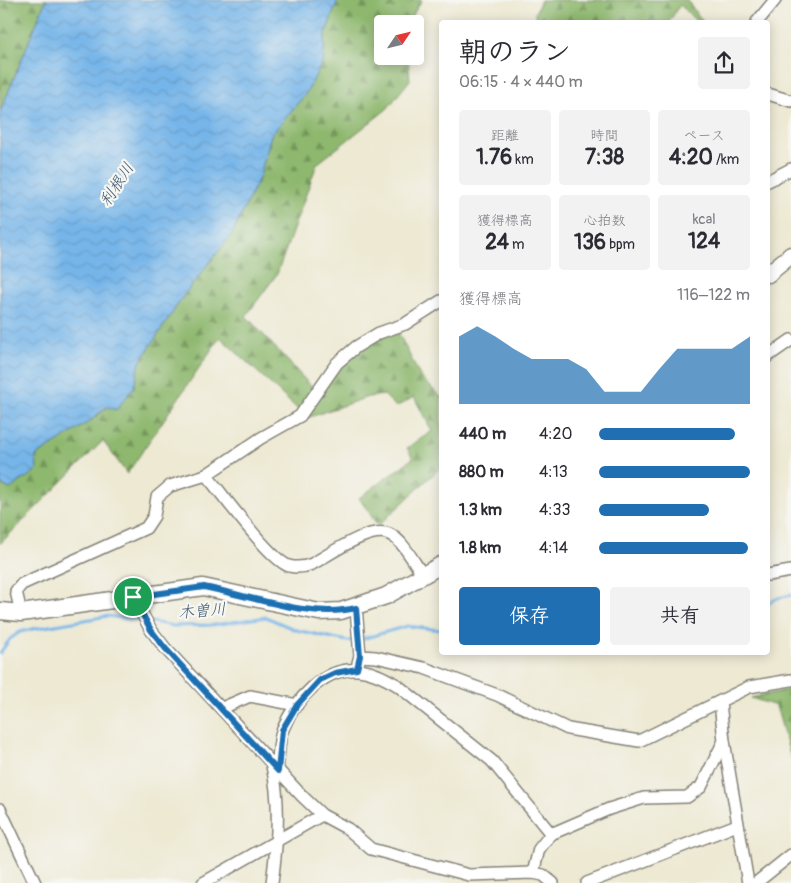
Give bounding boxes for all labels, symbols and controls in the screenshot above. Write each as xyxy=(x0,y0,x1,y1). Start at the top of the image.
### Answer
north arrow xyxy=(374,15,424,65)
map controls xyxy=(374,15,424,65)
text: 朝のラン xyxy=(459,35,571,70)
button: share xyxy=(698,37,750,89)
text: 06:15 · 4 × 440 m xyxy=(459,72,583,92)
text: 距離 xyxy=(491,127,519,144)
text: 時間 xyxy=(590,127,618,144)
text: ペース xyxy=(684,127,725,144)
text: 1.76 xyxy=(476,144,512,171)
text: 7:38 xyxy=(585,144,624,171)
text: 4:20 xyxy=(669,144,713,171)
text: km xyxy=(512,151,534,168)
text: /km xyxy=(713,151,739,168)
water label: 利根川 xyxy=(95,159,138,210)
text: kcal xyxy=(693,211,716,228)
text: 獲得標高 xyxy=(477,212,533,229)
text: 心拍数 xyxy=(583,212,625,229)
text: 124 xyxy=(688,228,720,255)
text: 24 xyxy=(485,229,509,256)
text: 136 xyxy=(574,229,606,256)
text: m xyxy=(509,236,525,253)
text: bpm xyxy=(606,236,635,253)
text: 116–122 m xyxy=(677,285,750,305)
text: 獲得標高 xyxy=(459,289,523,309)
text: 440 m xyxy=(459,424,506,444)
text: 4:20 xyxy=(539,424,572,444)
text: 880 m xyxy=(459,462,504,482)
text: 4:13 xyxy=(539,462,568,482)
text: 1.3 km xyxy=(459,500,502,520)
text: 4:33 xyxy=(539,500,570,520)
text: 1.8 km xyxy=(459,538,501,558)
text: 4:14 xyxy=(539,538,568,558)
pin xyxy=(112,576,154,618)
icon: arrive xyxy=(119,583,147,611)
button: 保存 xyxy=(459,587,600,645)
button: 共有 xyxy=(610,587,750,645)
water label: 木曽川 xyxy=(177,599,227,623)

